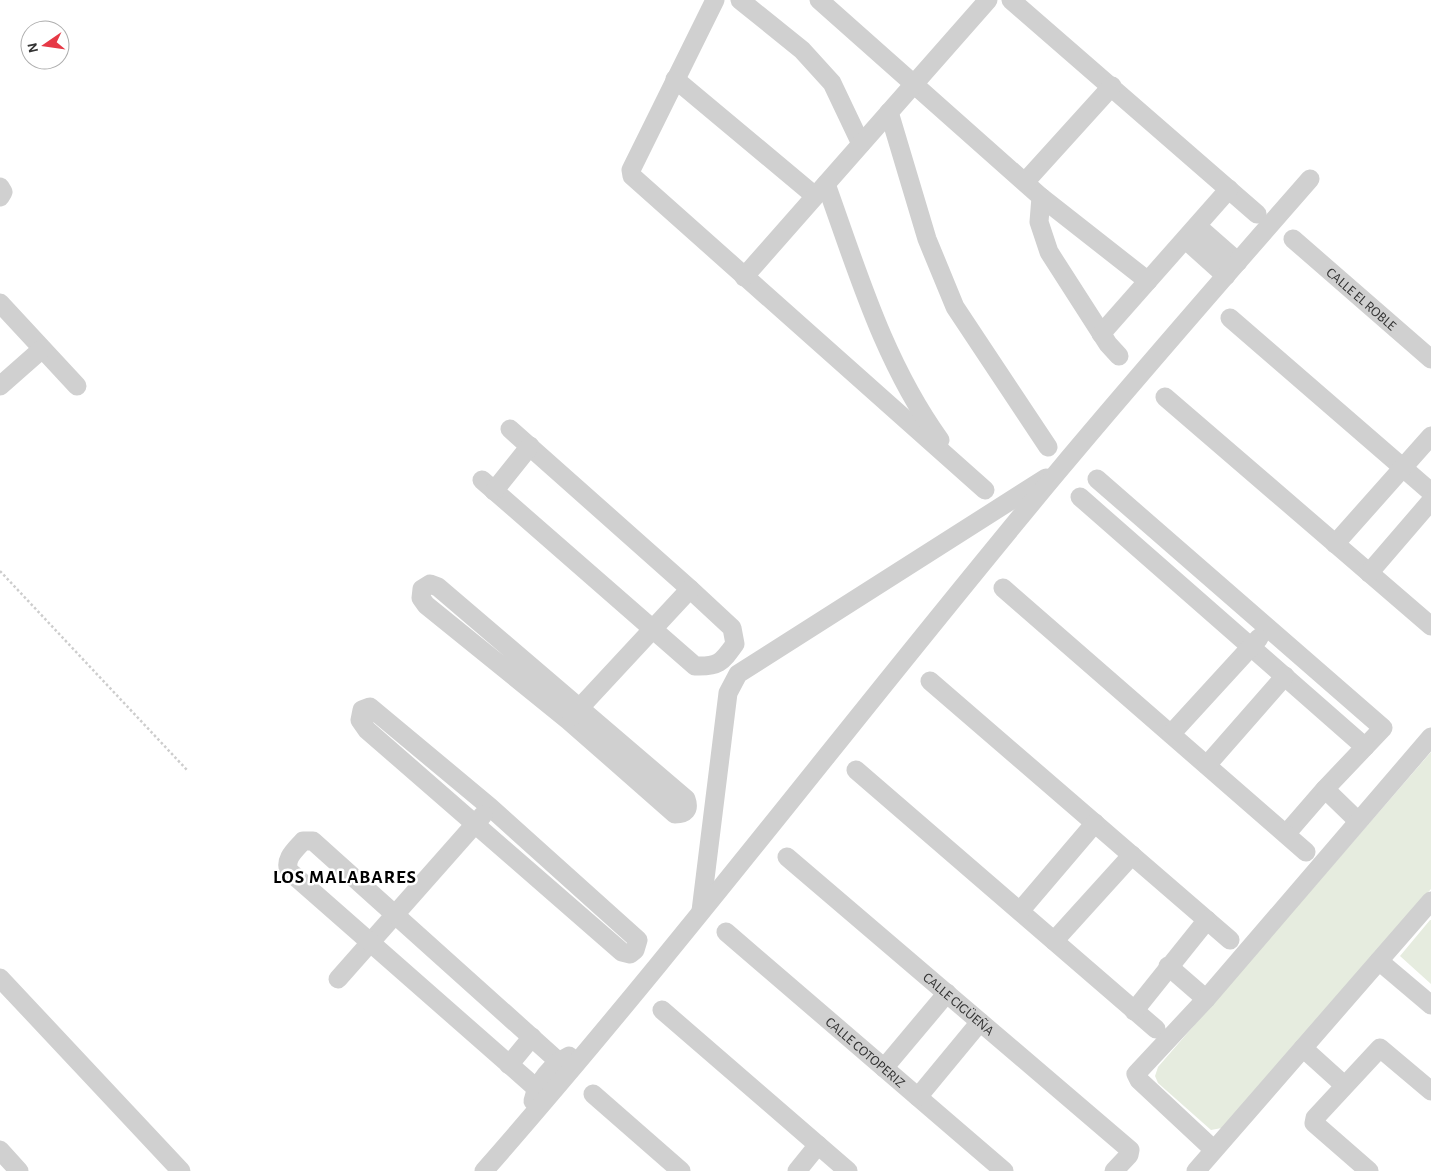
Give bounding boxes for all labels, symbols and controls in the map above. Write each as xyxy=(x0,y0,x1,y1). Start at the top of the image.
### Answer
north arrow xyxy=(20,20,70,70)
text: N xyxy=(25,41,41,54)
street label: CALLE EL ROBLE xyxy=(1323,265,1399,334)
district label: LOS MALABARES xyxy=(273,868,417,887)
street label: CALLE CIGÜEÑA xyxy=(920,970,996,1039)
street label: CALLE COTOPERIZ xyxy=(822,1015,907,1091)

